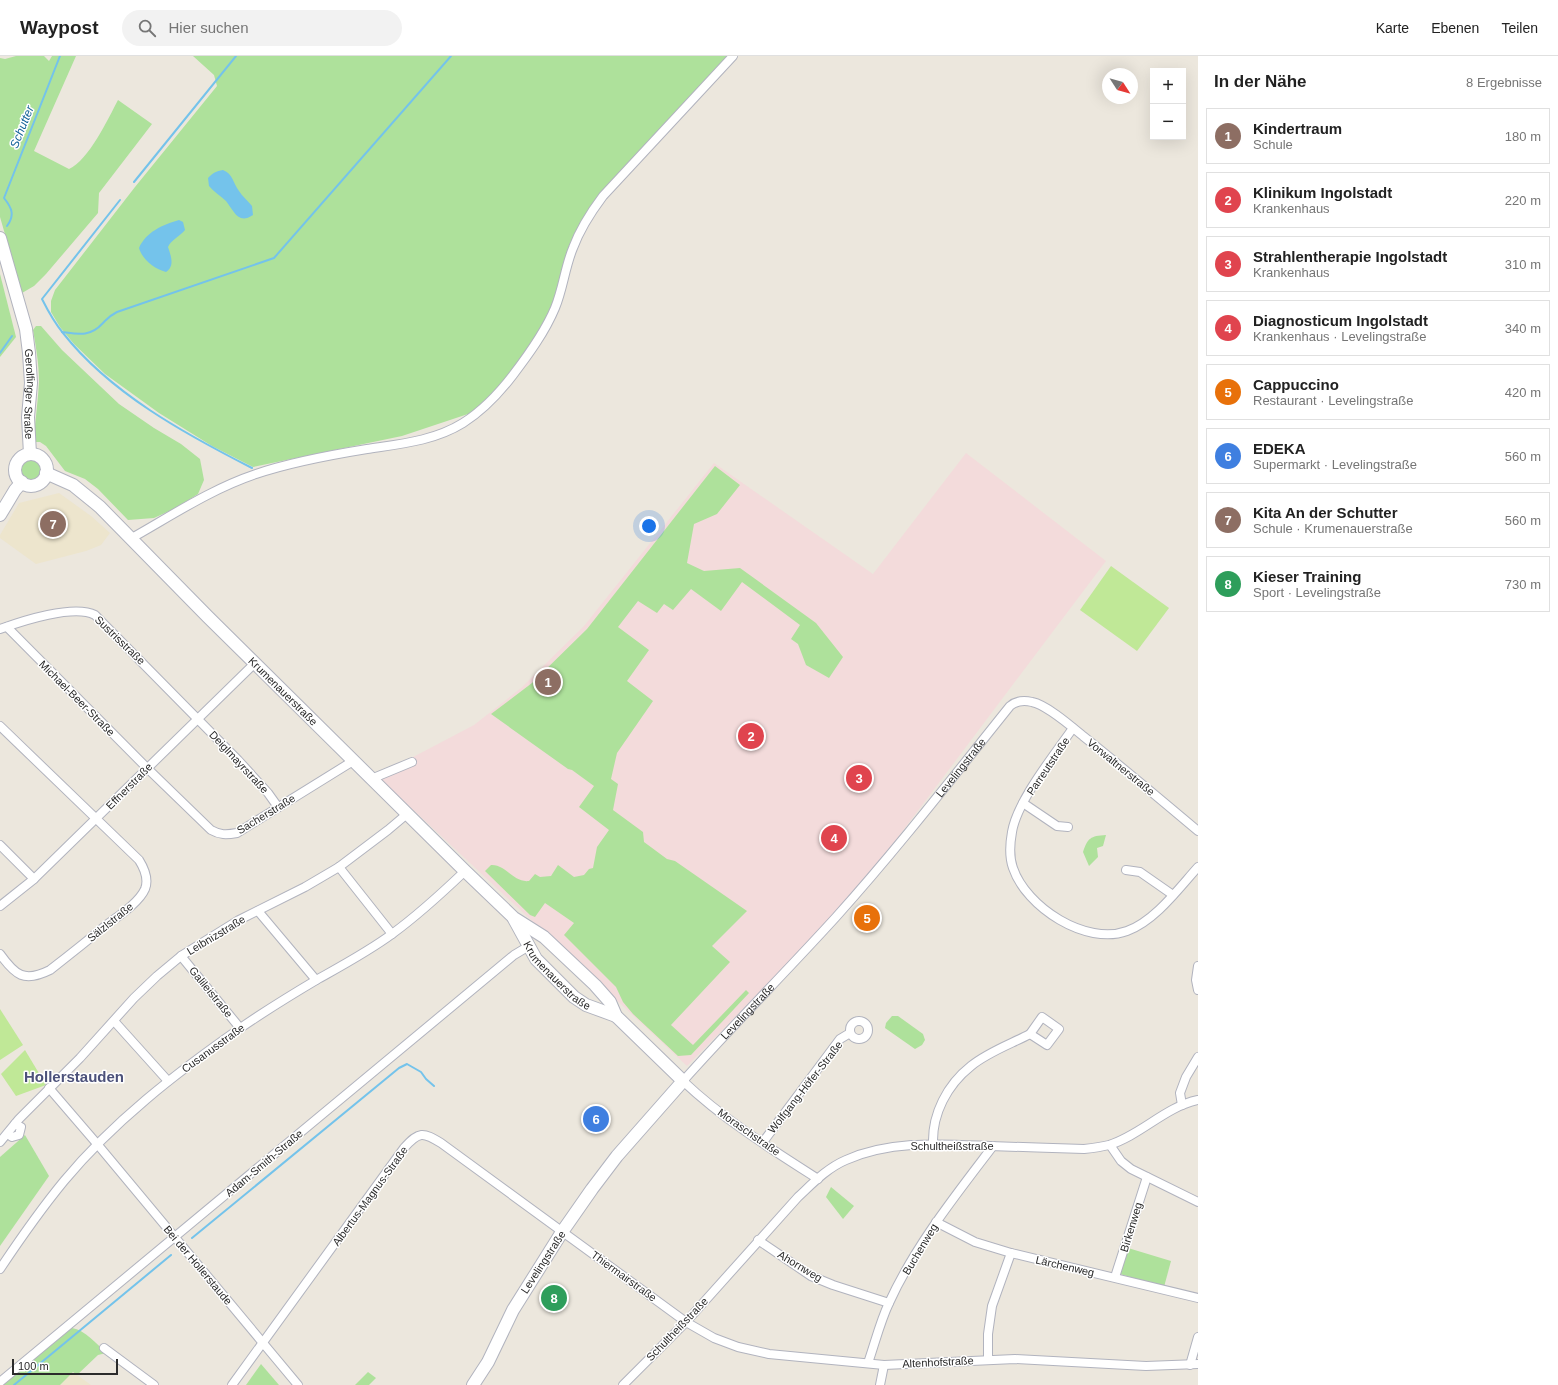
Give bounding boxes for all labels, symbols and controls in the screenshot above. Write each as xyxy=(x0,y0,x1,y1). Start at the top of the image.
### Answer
search box xyxy=(122,10,402,46)
text: Waypost xyxy=(20,17,98,38)
icon: search xyxy=(136,17,158,39)
text: Hier suchen xyxy=(168,19,249,36)
text: Karte xyxy=(1376,20,1409,36)
text: Ebenen xyxy=(1431,20,1479,36)
text: Teilen xyxy=(1501,20,1538,36)
north arrow xyxy=(1102,68,1138,104)
map controls xyxy=(1150,68,1186,140)
button: + xyxy=(1150,68,1186,104)
text: In der Nähe xyxy=(1214,72,1307,91)
text: 8 Ergebnisse xyxy=(1466,75,1542,90)
water label: Schutter xyxy=(7,103,37,150)
button: − xyxy=(1150,104,1186,140)
text: Kindertraum xyxy=(1253,120,1342,137)
text: 1 xyxy=(1224,129,1232,144)
text: 180 m xyxy=(1505,129,1541,144)
text: Schule xyxy=(1253,137,1293,152)
text: Klinikum Ingolstadt xyxy=(1253,184,1392,201)
text: 2 xyxy=(1224,193,1232,208)
text: 220 m xyxy=(1505,193,1541,208)
text: Krankenhaus xyxy=(1253,201,1330,216)
text: Strahlentherapie Ingolstadt xyxy=(1253,248,1447,265)
text: 3 xyxy=(1224,257,1232,272)
text: 310 m xyxy=(1505,257,1541,272)
text: Krankenhaus xyxy=(1253,265,1330,280)
text: Diagnosticum Ingolstadt xyxy=(1253,312,1428,329)
text: 4 xyxy=(1224,321,1232,336)
text: 340 m xyxy=(1505,321,1541,336)
text: Krankenhaus · Levelingstraße xyxy=(1253,329,1426,344)
street label: Gerolfinger Straße xyxy=(22,348,37,440)
text: Cappuccino xyxy=(1253,376,1339,393)
text: 5 xyxy=(1224,385,1232,400)
text: 420 m xyxy=(1505,385,1541,400)
text: Restaurant · Levelingstraße xyxy=(1253,393,1413,408)
text: EDEKA xyxy=(1253,440,1306,457)
text: 6 xyxy=(1224,449,1232,464)
text: 560 m xyxy=(1505,449,1541,464)
text: Supermarkt · Levelingstraße xyxy=(1253,457,1417,472)
text: Kita An der Schutter xyxy=(1253,504,1397,521)
pin: 7 xyxy=(40,509,66,539)
text: 7 xyxy=(1224,513,1232,528)
text: 560 m xyxy=(1505,513,1541,528)
your location xyxy=(639,516,659,536)
text: Schule · Krumenauerstraße xyxy=(1253,521,1413,536)
text: Kieser Training xyxy=(1253,568,1361,585)
text: 8 xyxy=(1224,577,1232,592)
text: 730 m xyxy=(1505,577,1541,592)
text: Sport · Levelingstraße xyxy=(1253,585,1381,600)
street label: Sustrisstraße xyxy=(93,613,147,667)
street label: Krumenauerstraße xyxy=(246,655,320,728)
street label: Michael-Beer-Straße xyxy=(37,658,117,738)
pin: 1 xyxy=(535,667,561,697)
pin: 2 xyxy=(738,721,764,751)
street label: Deiglmayrstraße xyxy=(207,728,271,796)
street label: Parreutstraße xyxy=(1024,735,1072,797)
street label: Levelingstraße xyxy=(933,736,988,800)
street label: Vorwaltnerstraße xyxy=(1085,736,1157,798)
street label: Effnerstraße xyxy=(103,760,155,812)
pin: 3 xyxy=(846,763,872,793)
street label: Sacherstraße xyxy=(235,792,297,836)
pin: 4 xyxy=(821,823,847,853)
street label: Sälzlstraße xyxy=(85,900,135,944)
pin: 5 xyxy=(854,903,880,933)
street label: Leibnizstraße xyxy=(185,913,247,957)
street label: Krumenauerstraße xyxy=(521,939,592,1012)
street label: Galileistraße xyxy=(187,964,235,1020)
street label: Levelingstraße xyxy=(718,981,777,1042)
street label: Cusanusstraße xyxy=(179,1021,247,1075)
street label: Wolfgang-Höfer-Straße xyxy=(765,1039,845,1135)
district label: Hollerstauden xyxy=(24,1068,124,1085)
pin: 6 xyxy=(583,1104,609,1134)
street label: Moraschstraße xyxy=(716,1106,782,1158)
street label: Adam-Smith-Straße xyxy=(223,1127,305,1199)
street label: Schultheißstraße xyxy=(910,1140,994,1152)
street label: Albertus-Magnus-Straße xyxy=(330,1144,410,1248)
street label: Birkenweg xyxy=(1118,1201,1144,1253)
street label: Buchenweg xyxy=(900,1221,940,1277)
street label: Bei der Hollerstaude xyxy=(161,1223,235,1307)
street label: Levelingstraße xyxy=(518,1228,568,1296)
street label: Thiermairstraße xyxy=(589,1248,659,1304)
street label: Ahornweg xyxy=(776,1248,824,1284)
street label: Lärchenweg xyxy=(1034,1253,1096,1279)
pin: 8 xyxy=(541,1283,567,1313)
street label: Schultheißstraße xyxy=(644,1295,710,1363)
street label: Altenhofstraße xyxy=(902,1354,974,1370)
scale bar xyxy=(12,1357,118,1376)
text: 100 m xyxy=(18,1360,49,1372)

